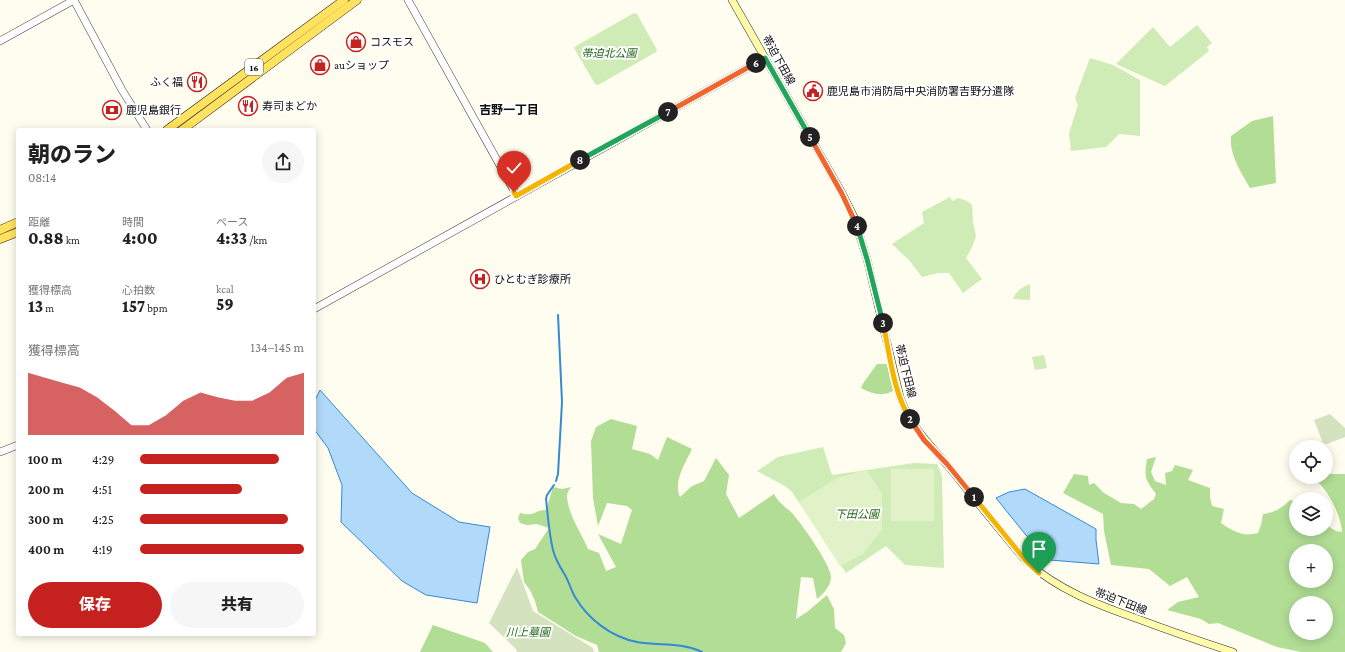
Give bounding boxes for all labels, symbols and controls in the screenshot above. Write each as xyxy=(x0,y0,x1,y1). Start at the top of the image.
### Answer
shop icon: コスモス xyxy=(345,31,367,53)
street label: 帯迫下田線 xyxy=(760,33,798,87)
place label: コスモス xyxy=(370,36,414,48)
park label: 帯迫北公園 xyxy=(582,47,638,59)
pin: 6 xyxy=(746,53,766,73)
shop icon: auショップ xyxy=(309,54,331,76)
text: 6 xyxy=(753,57,759,69)
road number: 16 xyxy=(245,59,263,75)
place label: auショップ xyxy=(334,59,389,71)
restaurant icon: ふく福 xyxy=(186,71,208,93)
place label: ふく福 xyxy=(150,76,183,88)
public building icon: 鹿児島市消防局中央消防署吉野分遣隊 xyxy=(802,80,824,102)
place label: 鹿児島市消防局中央消防署吉野分遣隊 xyxy=(827,85,1014,97)
restaurant icon: 寿司まどか xyxy=(237,95,259,117)
bank icon: 鹿児島銀行 xyxy=(101,99,123,121)
place label: 寿司まどか xyxy=(262,100,317,112)
pin: 7 xyxy=(658,102,678,122)
district label: 吉野一丁目 xyxy=(479,103,539,117)
place label: 鹿児島銀行 xyxy=(126,104,181,116)
text: 7 xyxy=(665,106,671,118)
pin: 5 xyxy=(800,127,820,147)
text: 5 xyxy=(807,131,813,143)
button: share xyxy=(262,141,304,183)
text: 朝のラン xyxy=(28,142,116,167)
pin: 8 xyxy=(570,150,590,170)
pin xyxy=(497,151,531,192)
text: 8 xyxy=(577,154,583,166)
icon: check xyxy=(503,157,525,179)
text: 08:14 xyxy=(28,170,56,185)
text: 距離 xyxy=(28,216,50,228)
text: 時間 xyxy=(122,216,144,228)
text: ペース xyxy=(216,216,248,228)
pin: 4 xyxy=(847,216,867,236)
text: 4 xyxy=(854,220,860,232)
text: 0.88 xyxy=(28,229,64,248)
text: 4:00 xyxy=(122,229,158,248)
text: 4:33 xyxy=(216,229,247,248)
text: km xyxy=(64,234,80,246)
text: /km xyxy=(247,234,267,246)
hospital icon: ひとむぎ診療所 xyxy=(469,268,491,290)
place label: ひとむぎ診療所 xyxy=(494,273,572,285)
text: kcal xyxy=(216,283,234,295)
text: 獲得標高 xyxy=(28,284,72,296)
text: 心拍数 xyxy=(122,284,155,296)
text: 59 xyxy=(216,295,234,314)
text: 13 xyxy=(28,297,43,316)
text: 157 xyxy=(122,297,145,316)
text: m xyxy=(43,302,54,314)
text: bpm xyxy=(145,302,167,314)
pin: 3 xyxy=(873,313,893,333)
text: 3 xyxy=(880,317,886,329)
text: 134–145 m xyxy=(251,340,304,355)
text: 獲得標高 xyxy=(28,343,80,358)
street label: 帯迫下田線 xyxy=(894,343,918,399)
pin: 2 xyxy=(900,409,920,429)
text: 2 xyxy=(907,413,913,425)
map controls xyxy=(1289,440,1333,640)
button: locate xyxy=(1289,440,1333,484)
text: 100 m xyxy=(28,452,62,467)
text: 4:29 xyxy=(92,452,114,467)
text: 200 m xyxy=(28,482,64,497)
text: 4:51 xyxy=(92,482,112,497)
pin: 1 xyxy=(964,487,984,507)
text: 1 xyxy=(972,491,976,503)
button: layers xyxy=(1289,492,1333,536)
park label: 下田公園 xyxy=(835,508,881,520)
text: 300 m xyxy=(28,512,64,527)
text: 4:25 xyxy=(92,512,114,527)
pin xyxy=(1022,532,1056,573)
icon: arrive xyxy=(1028,538,1050,560)
text: 400 m xyxy=(28,542,64,557)
text: 4:19 xyxy=(92,542,113,557)
button: + xyxy=(1289,544,1333,588)
button: 保存 xyxy=(28,582,162,628)
button: 共有 xyxy=(170,582,304,628)
street label: 帯迫下田線 xyxy=(1093,586,1149,616)
button: − xyxy=(1289,596,1333,640)
park label: 川上墓園 xyxy=(506,626,552,638)

